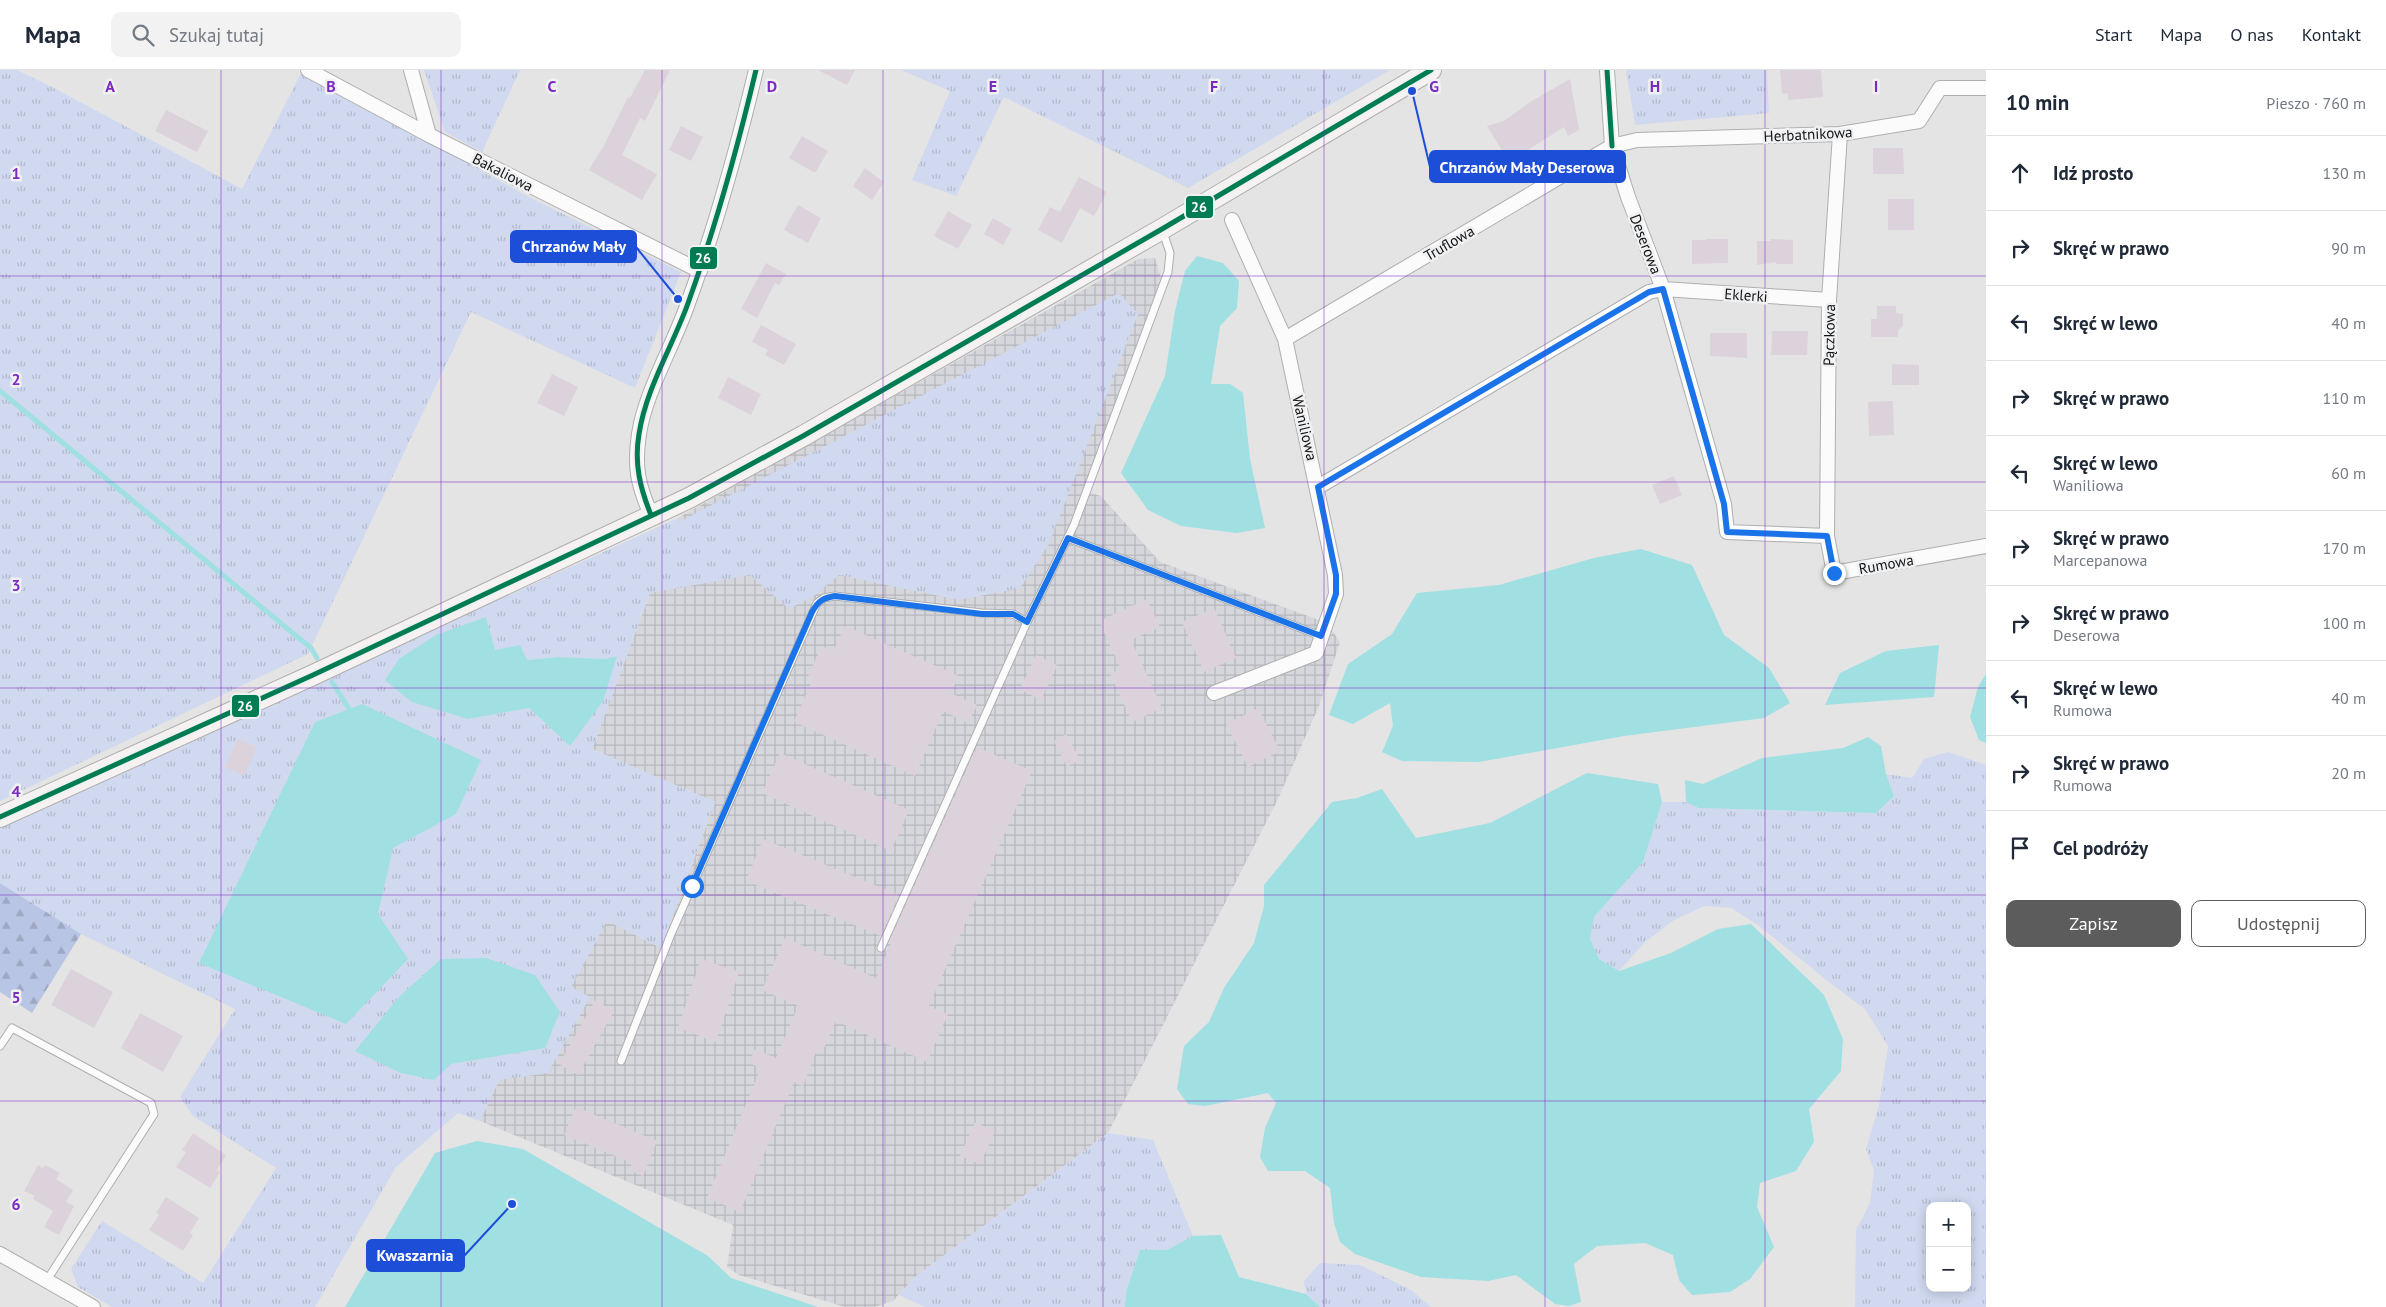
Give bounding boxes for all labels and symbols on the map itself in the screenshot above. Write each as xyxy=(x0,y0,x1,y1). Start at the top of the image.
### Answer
text: A xyxy=(105,76,115,96)
text: B xyxy=(326,76,336,96)
text: C xyxy=(548,76,557,96)
text: D xyxy=(767,76,777,96)
text: E xyxy=(989,76,997,96)
text: F xyxy=(1210,76,1218,96)
text: G xyxy=(1429,76,1439,96)
text: H xyxy=(1650,76,1660,96)
text: I xyxy=(1874,76,1878,96)
street label: Herbatnikowa xyxy=(1763,122,1853,146)
street label: Bakaliowa xyxy=(469,149,537,195)
callout: Chrzanów Mały Deserowa xyxy=(1430,151,1625,182)
text: Chrzanów Mały Deserowa xyxy=(1440,157,1614,177)
text: 1 xyxy=(11,163,21,183)
line badge: 26 xyxy=(1185,195,1214,219)
text: 26 xyxy=(1191,198,1207,216)
street label: Deserowa xyxy=(1626,211,1666,277)
street label: Truflowa xyxy=(1420,221,1478,265)
callout: Chrzanów Mały xyxy=(511,231,636,262)
text: Chrzanów Mały xyxy=(522,236,627,256)
line badge: 26 xyxy=(689,246,718,270)
text: 26 xyxy=(695,249,711,267)
street label: Eklerki xyxy=(1724,284,1768,306)
street label: Pączkowa xyxy=(1819,304,1839,366)
text: 2 xyxy=(11,369,21,389)
street label: Waniliowa xyxy=(1288,394,1322,462)
street label: Rumowa xyxy=(1857,550,1915,578)
route end xyxy=(1823,562,1846,585)
text: 3 xyxy=(11,575,21,595)
line badge: 26 xyxy=(231,694,260,718)
text: 26 xyxy=(237,697,253,715)
text: 4 xyxy=(11,781,21,801)
route start xyxy=(681,875,704,898)
text: 5 xyxy=(11,987,21,1007)
text: 6 xyxy=(11,1194,21,1214)
callout: Kwaszarnia xyxy=(367,1240,464,1271)
text: Kwaszarnia xyxy=(376,1245,454,1265)

